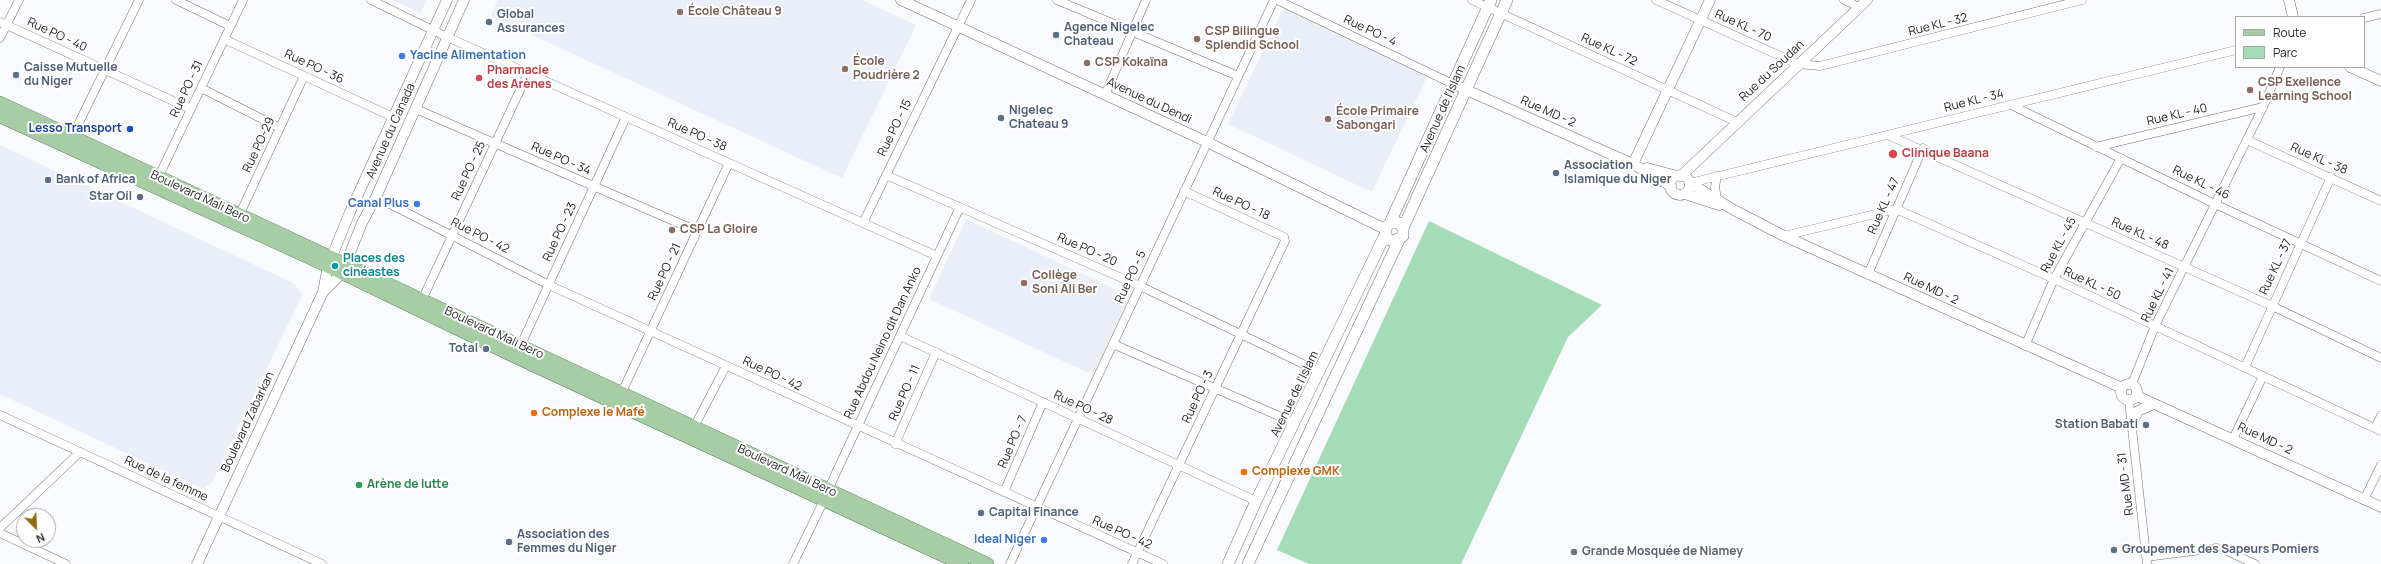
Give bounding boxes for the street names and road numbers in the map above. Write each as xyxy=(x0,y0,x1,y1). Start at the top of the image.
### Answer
street label: Rue KL - 70 xyxy=(1712,7,1774,45)
street label: Rue KL - 32 xyxy=(1907,11,1969,39)
street label: Rue PO - 4 xyxy=(1341,12,1399,50)
street label: Rue PO - 40 xyxy=(25,15,89,55)
street label: Rue KL - 72 xyxy=(1579,31,1639,69)
street label: Rue du Soudan xyxy=(1737,37,1807,105)
street label: Rue PO - 36 xyxy=(282,47,346,87)
street label: Rue PO - 31 xyxy=(168,58,206,120)
street label: Avenue de l'Islam xyxy=(1417,63,1469,155)
street label: Avenue du Dendi xyxy=(1104,75,1194,127)
street label: Avenue du Canada xyxy=(363,81,419,181)
street label: Rue KL - 34 xyxy=(1943,87,2005,115)
street label: Rue MD - 2 xyxy=(1518,93,1578,131)
street label: Rue PO - 15 xyxy=(875,97,915,159)
street label: Rue KL - 40 xyxy=(2145,101,2209,129)
street label: Rue PO-29 xyxy=(240,115,278,175)
street label: Rue PO - 38 xyxy=(665,116,729,154)
street label: Rue PO - 25 xyxy=(449,139,489,203)
street label: Rue PO - 34 xyxy=(529,139,593,179)
street label: Rue KL - 38 xyxy=(2288,140,2350,178)
street label: Rue KL - 46 xyxy=(2170,163,2232,203)
street label: Boulevard Mali Bero xyxy=(148,168,252,226)
street label: Rue KL - 47 xyxy=(1865,176,1903,236)
street label: Rue PO - 18 xyxy=(1210,184,1272,224)
street label: Rue PO - 23 xyxy=(540,200,580,264)
street label: Rue PO - 42 xyxy=(448,215,512,257)
street label: Rue KL - 45 xyxy=(2038,215,2080,275)
street label: Rue KL - 48 xyxy=(2109,215,2171,253)
street label: Rue PO - 20 xyxy=(1055,230,1119,270)
street label: Rue KL - 37 xyxy=(2257,237,2295,297)
street label: Rue PO - 21 xyxy=(646,241,684,303)
street label: Rue PO - 5 xyxy=(1112,248,1150,306)
street label: Rue KL - 50 xyxy=(2061,264,2123,304)
street label: Rue Abdou Neino dit Dan Anko xyxy=(841,265,925,421)
street label: Rue KL - 41 xyxy=(2139,265,2177,325)
street label: Rue MD - 2 xyxy=(1901,270,1961,308)
street label: Boulevard Mali Bero xyxy=(442,304,546,362)
street label: Avenue de l'Islam xyxy=(1268,349,1322,439)
street label: Rue PO - 42 xyxy=(740,354,804,394)
street label: Rue PO - 11 xyxy=(886,363,924,423)
street label: Rue PO - 3 xyxy=(1180,368,1216,426)
street label: Boulevard Zabarkan xyxy=(218,369,278,475)
street label: Rue PO - 28 xyxy=(1051,388,1115,428)
street label: Rue PO - 7 xyxy=(995,413,1031,471)
street label: Rue MD - 2 xyxy=(2235,420,2295,458)
street label: Boulevard Mali Bero xyxy=(735,442,839,500)
street label: Rue MD - 31 xyxy=(2115,452,2137,516)
street label: Rue de la femme xyxy=(122,453,210,505)
street label: Rue PO - 42 xyxy=(1090,513,1154,553)

